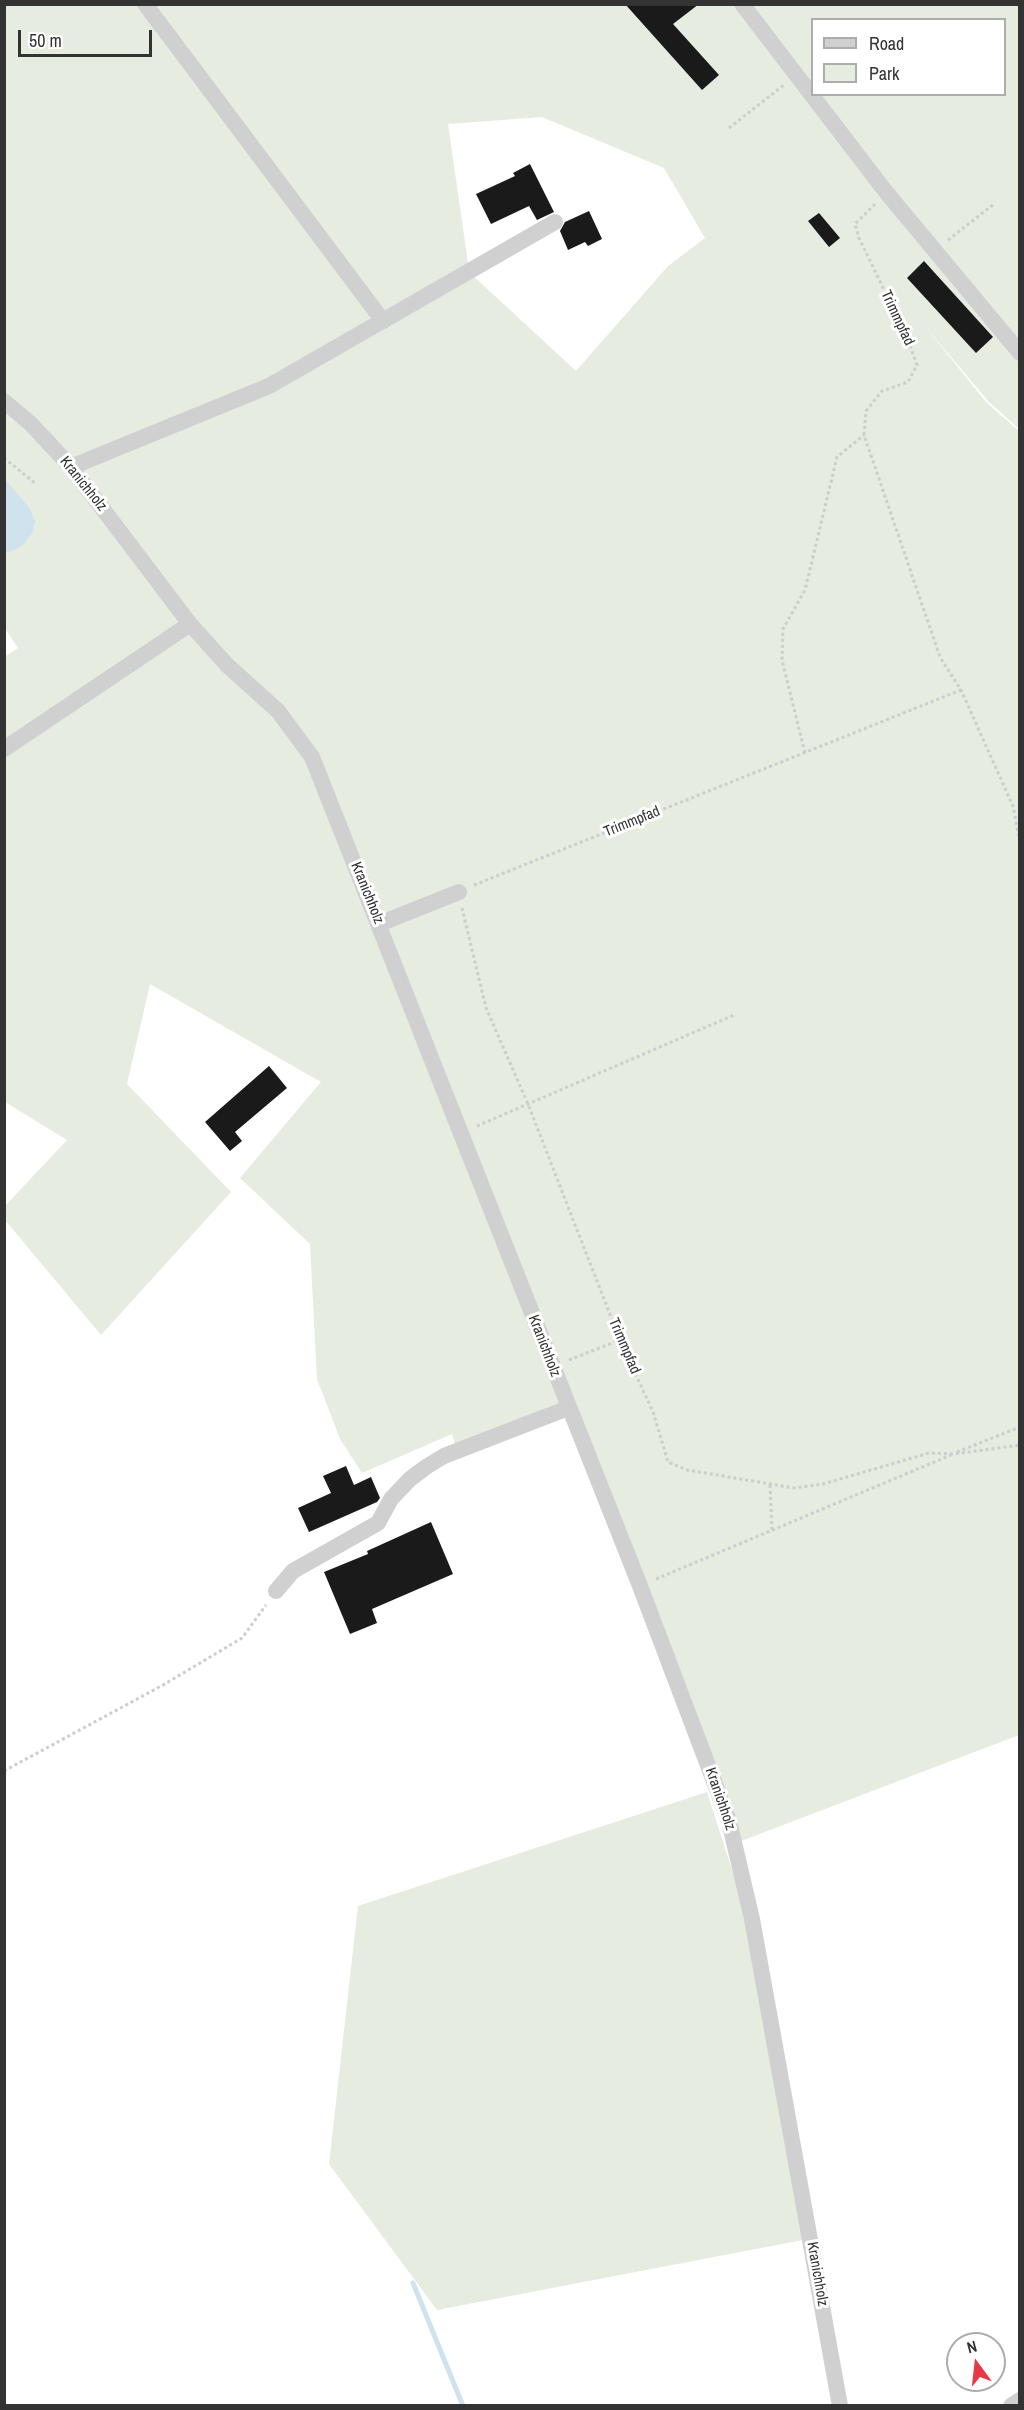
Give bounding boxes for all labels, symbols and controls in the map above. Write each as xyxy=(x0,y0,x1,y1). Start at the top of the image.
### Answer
scale bar xyxy=(21,18,154,56)
legend xyxy=(811,18,1006,96)
text: 50 m xyxy=(29,28,62,53)
text: Road xyxy=(869,31,904,56)
text: Park xyxy=(869,61,899,86)
street label: Trimmpfad xyxy=(876,287,918,349)
street label: Kranichholz xyxy=(56,453,110,515)
street label: Trimmpfad xyxy=(601,803,663,841)
street label: Kranichholz xyxy=(346,860,388,926)
street label: Kranichholz xyxy=(524,1312,564,1380)
street label: Trimmpfad xyxy=(604,1315,644,1377)
street label: Kranichholz xyxy=(701,1765,739,1833)
street label: Kranichholz xyxy=(802,2240,832,2308)
north arrow xyxy=(946,2332,1006,2392)
text: N xyxy=(964,2335,979,2358)

